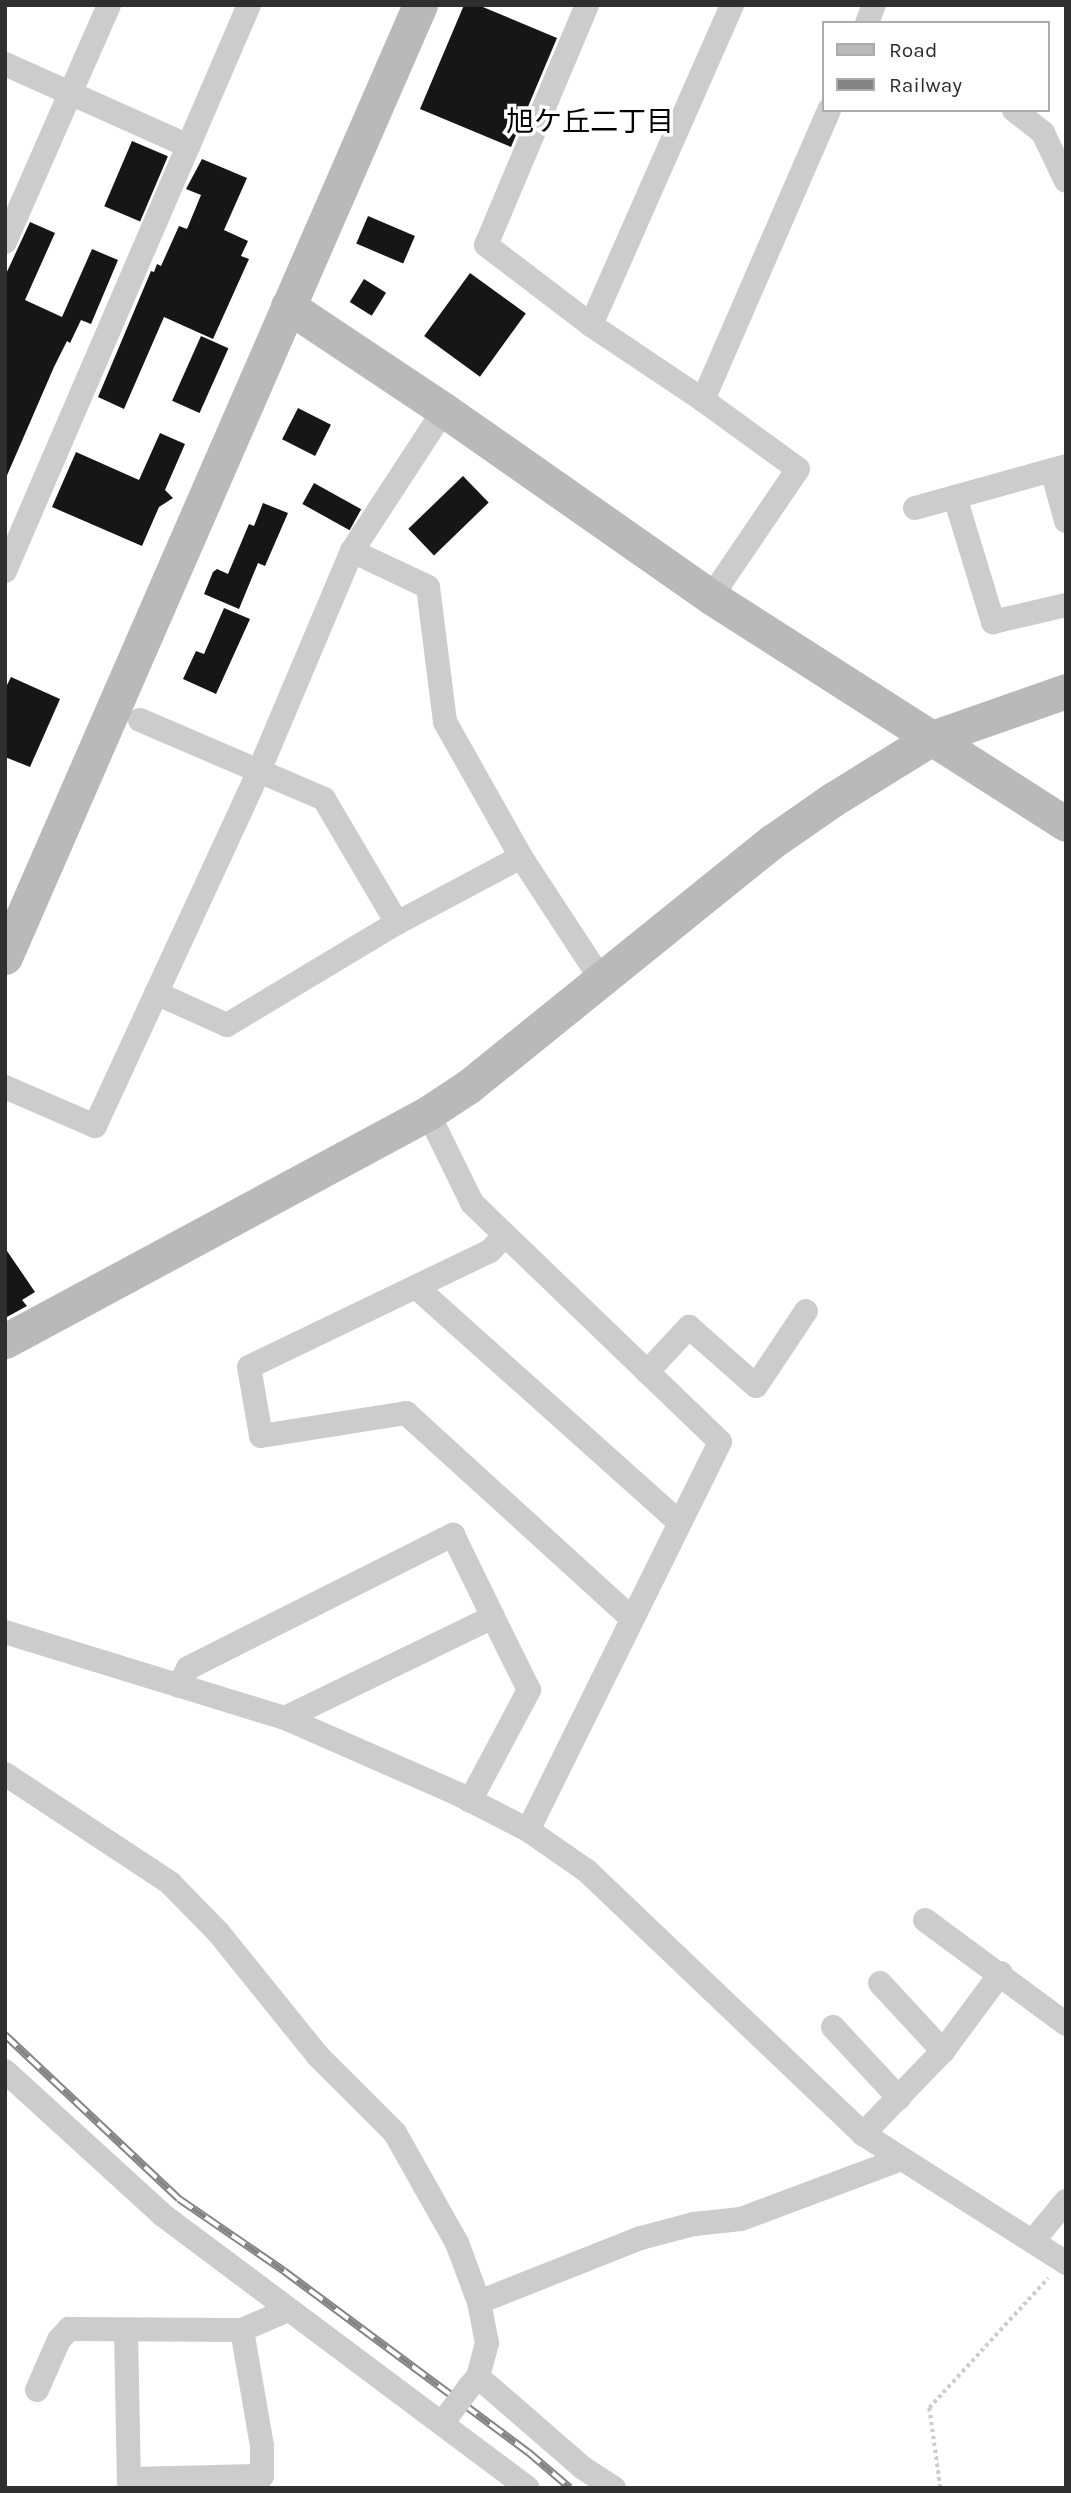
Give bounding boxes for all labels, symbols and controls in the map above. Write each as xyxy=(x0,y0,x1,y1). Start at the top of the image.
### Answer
legend xyxy=(822,21,1050,112)
text: Road xyxy=(889,38,937,62)
text: Railway xyxy=(889,73,962,97)
district label: 旭ケ丘二丁目 xyxy=(506,105,674,139)

